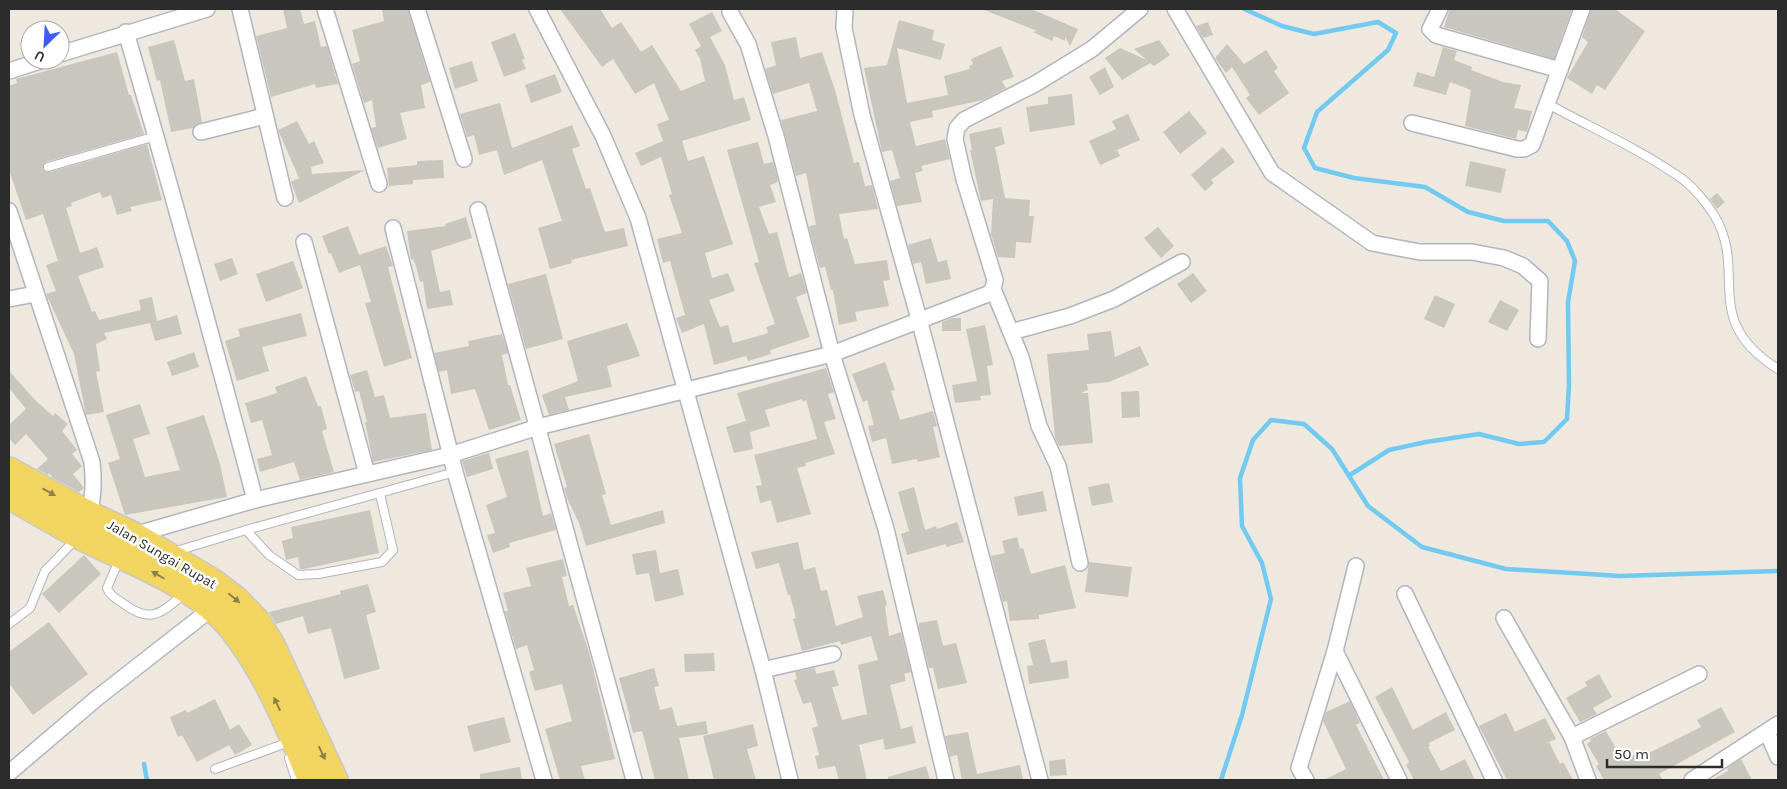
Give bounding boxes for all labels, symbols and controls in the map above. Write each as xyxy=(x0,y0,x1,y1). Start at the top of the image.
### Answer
north arrow xyxy=(20,20,70,70)
text: U xyxy=(32,47,48,66)
one-way arrow xyxy=(41,488,56,496)
street label: Jalan Sungai Rupat xyxy=(104,516,219,593)
one-way arrow xyxy=(151,570,164,579)
one-way arrow xyxy=(227,593,240,604)
one-way arrow xyxy=(272,697,280,711)
scale bar xyxy=(1607,736,1722,768)
text: 50 m xyxy=(1614,745,1649,763)
one-way arrow xyxy=(319,746,327,760)

